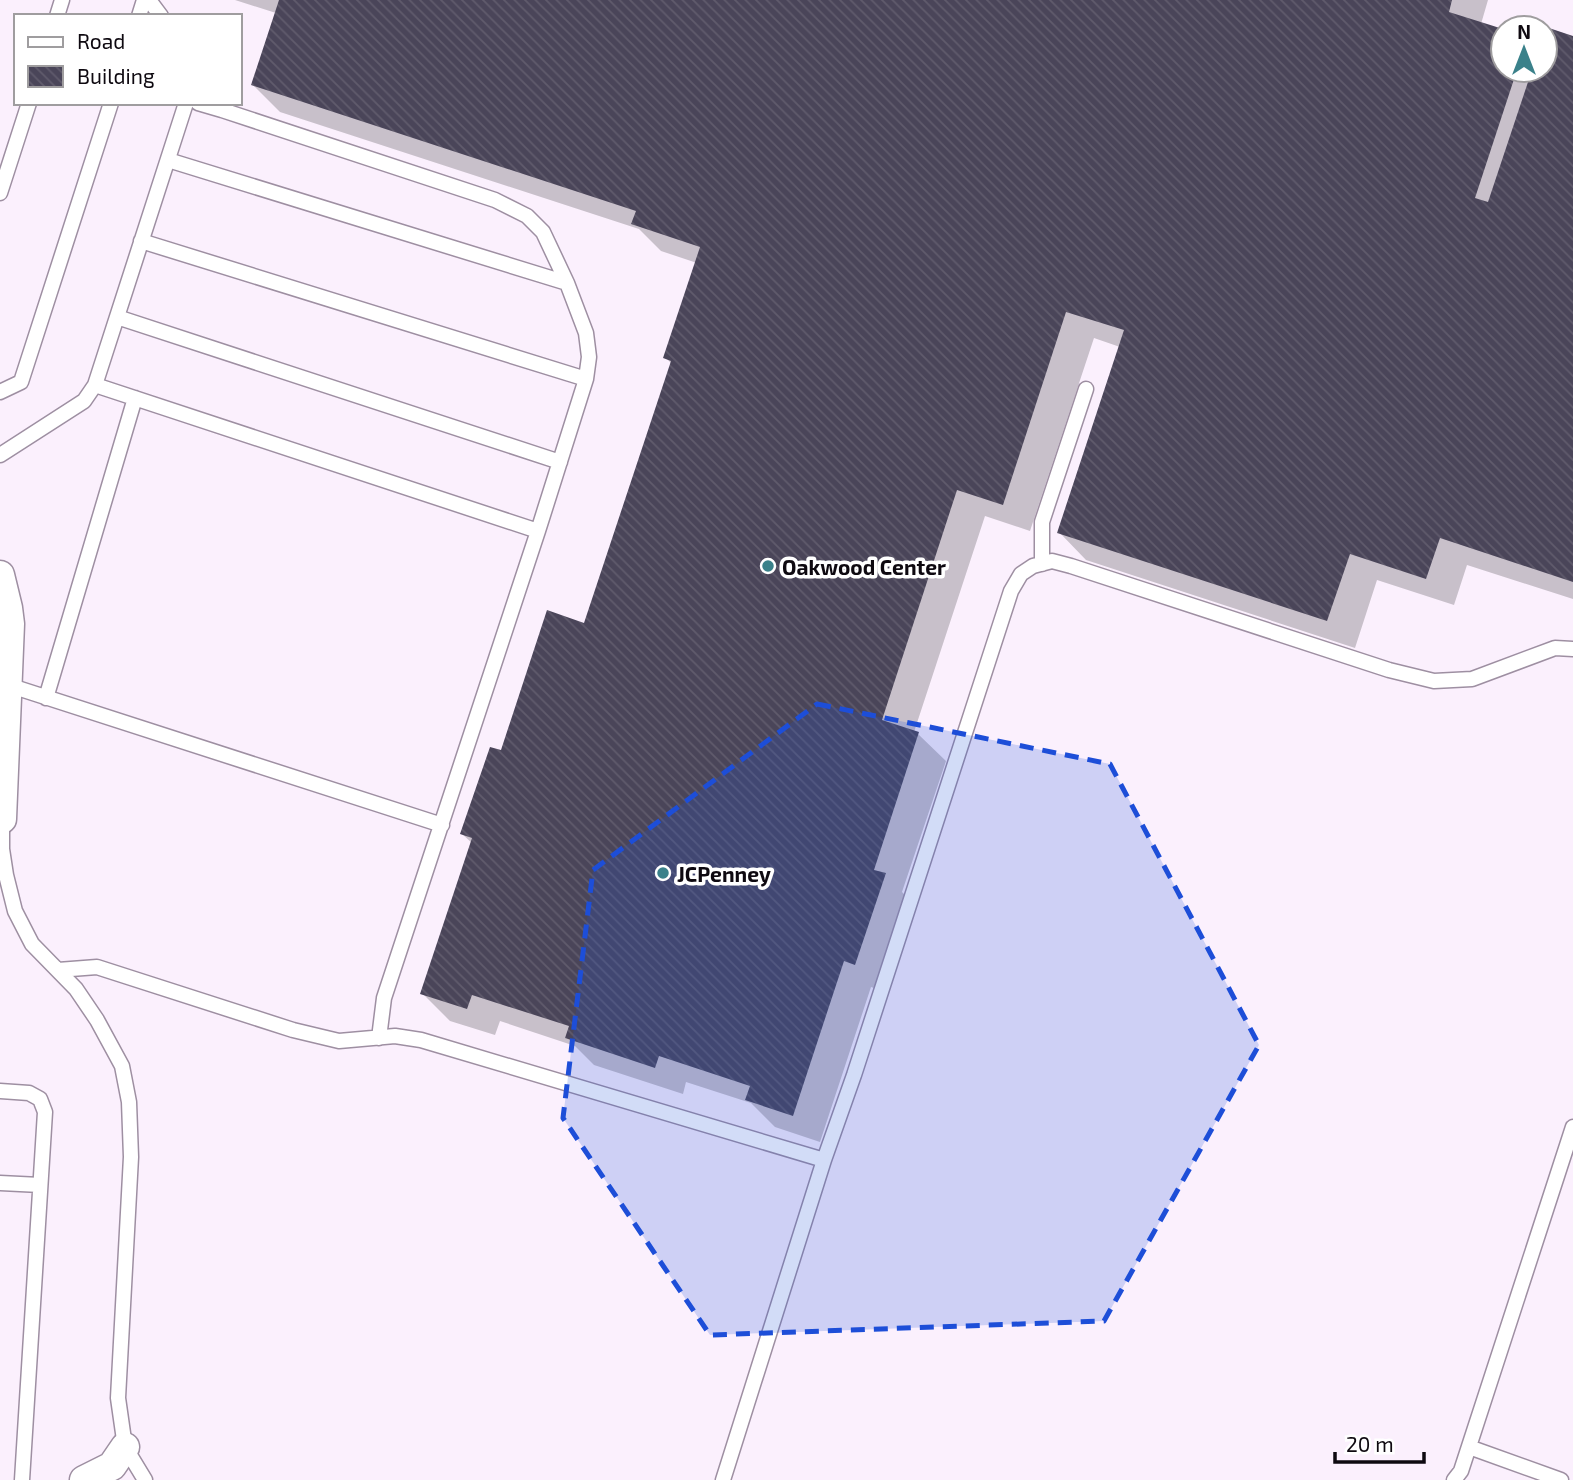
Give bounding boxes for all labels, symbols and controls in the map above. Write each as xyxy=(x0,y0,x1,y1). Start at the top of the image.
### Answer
legend xyxy=(14,14,242,105)
north arrow xyxy=(1489,14,1559,84)
text: N xyxy=(1517,20,1531,43)
text: Road xyxy=(77,28,125,53)
text: Building xyxy=(77,63,155,88)
place label: Oakwood Center xyxy=(782,554,946,579)
marker: Oakwood Center xyxy=(760,558,776,574)
place label: JCPenney xyxy=(677,861,771,887)
marker: JCPenney xyxy=(655,865,671,881)
scale bar xyxy=(1335,1420,1424,1464)
text: 20 m xyxy=(1346,1431,1394,1456)

